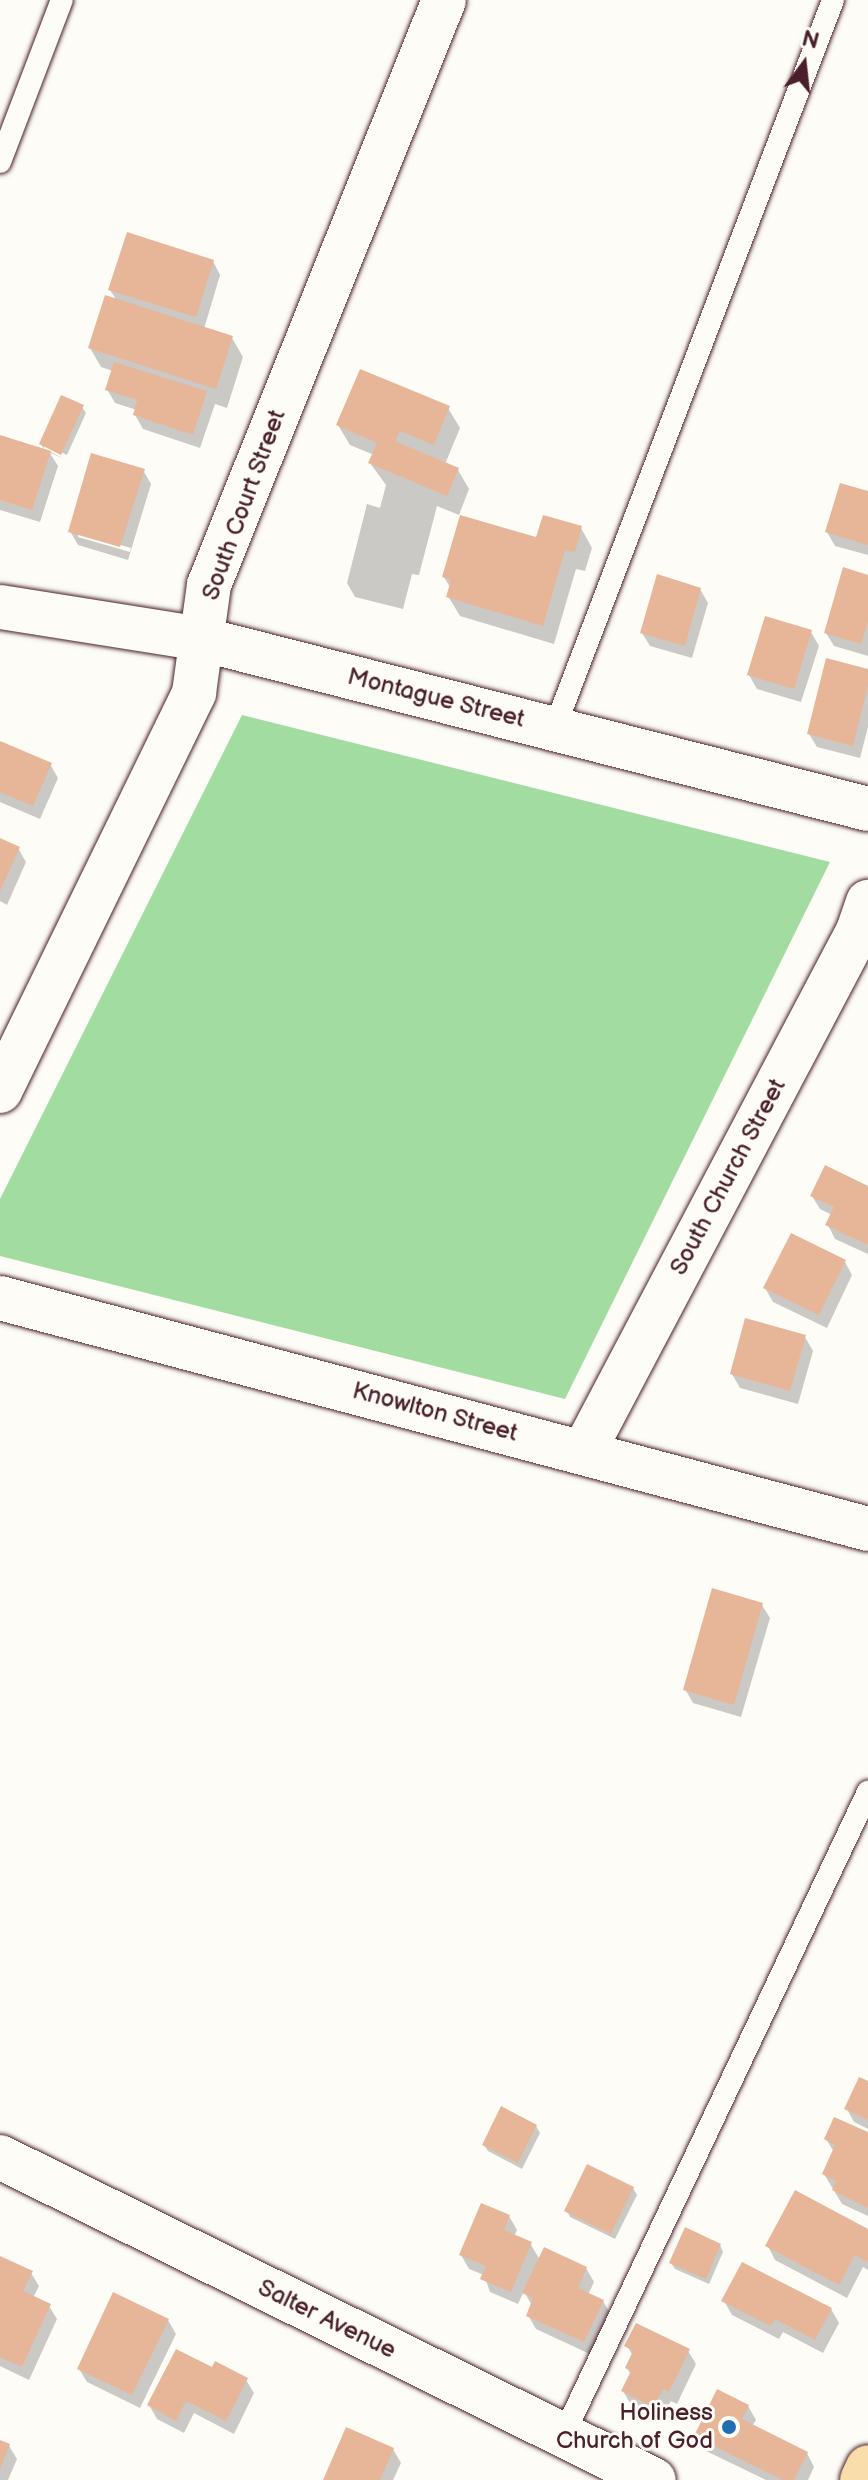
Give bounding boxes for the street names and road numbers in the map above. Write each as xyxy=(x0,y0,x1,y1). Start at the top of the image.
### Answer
street label: South Court Street xyxy=(196,406,292,604)
street label: Montague Street xyxy=(344,662,528,734)
street label: South Church Street xyxy=(664,1074,792,1280)
street label: Knowlton Street xyxy=(349,1376,521,1448)
street label: Salter Avenue xyxy=(253,2273,401,2365)

